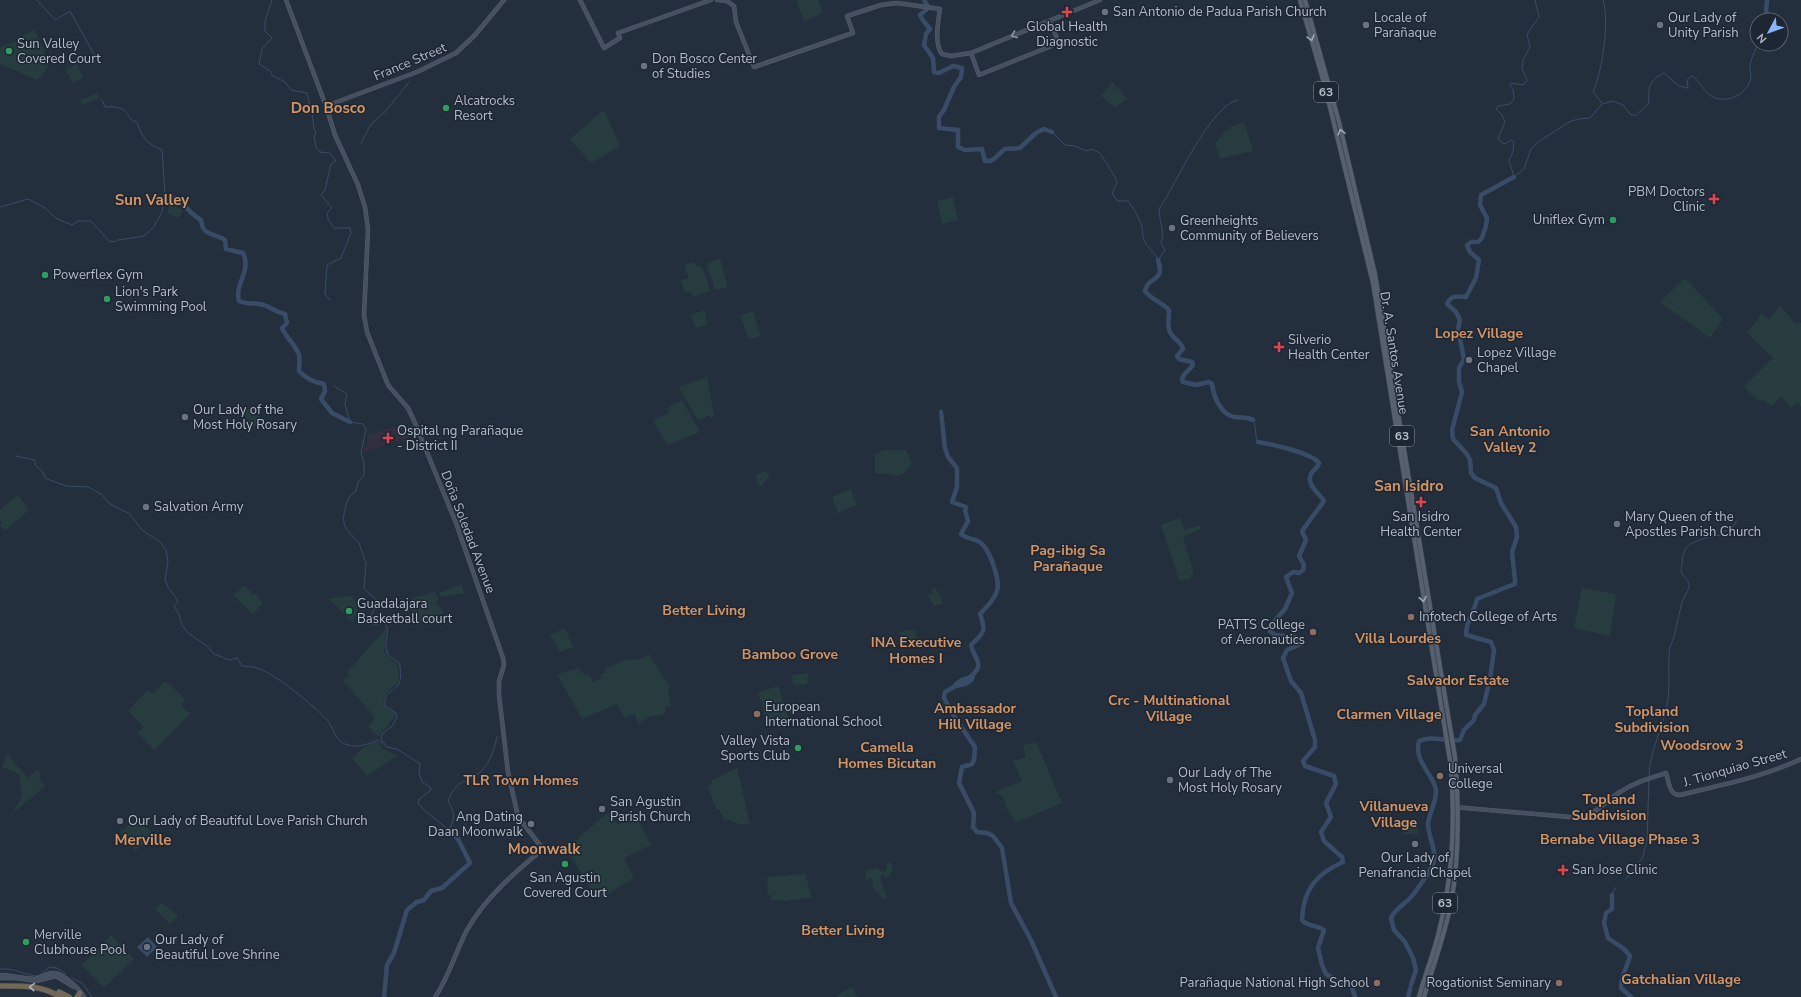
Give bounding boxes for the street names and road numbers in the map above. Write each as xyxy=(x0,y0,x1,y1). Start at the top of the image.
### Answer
street label: France Street xyxy=(371,38,450,85)
road number: 63 xyxy=(1314,82,1338,102)
street label: Dr. A. Santos Avenue xyxy=(1375,290,1413,416)
road number: 63 xyxy=(1390,426,1414,446)
street label: Doña Soledad Avenue xyxy=(436,468,500,596)
street label: J. Tionquiao Street xyxy=(1680,745,1789,792)
road number: 63 xyxy=(1433,893,1457,913)

